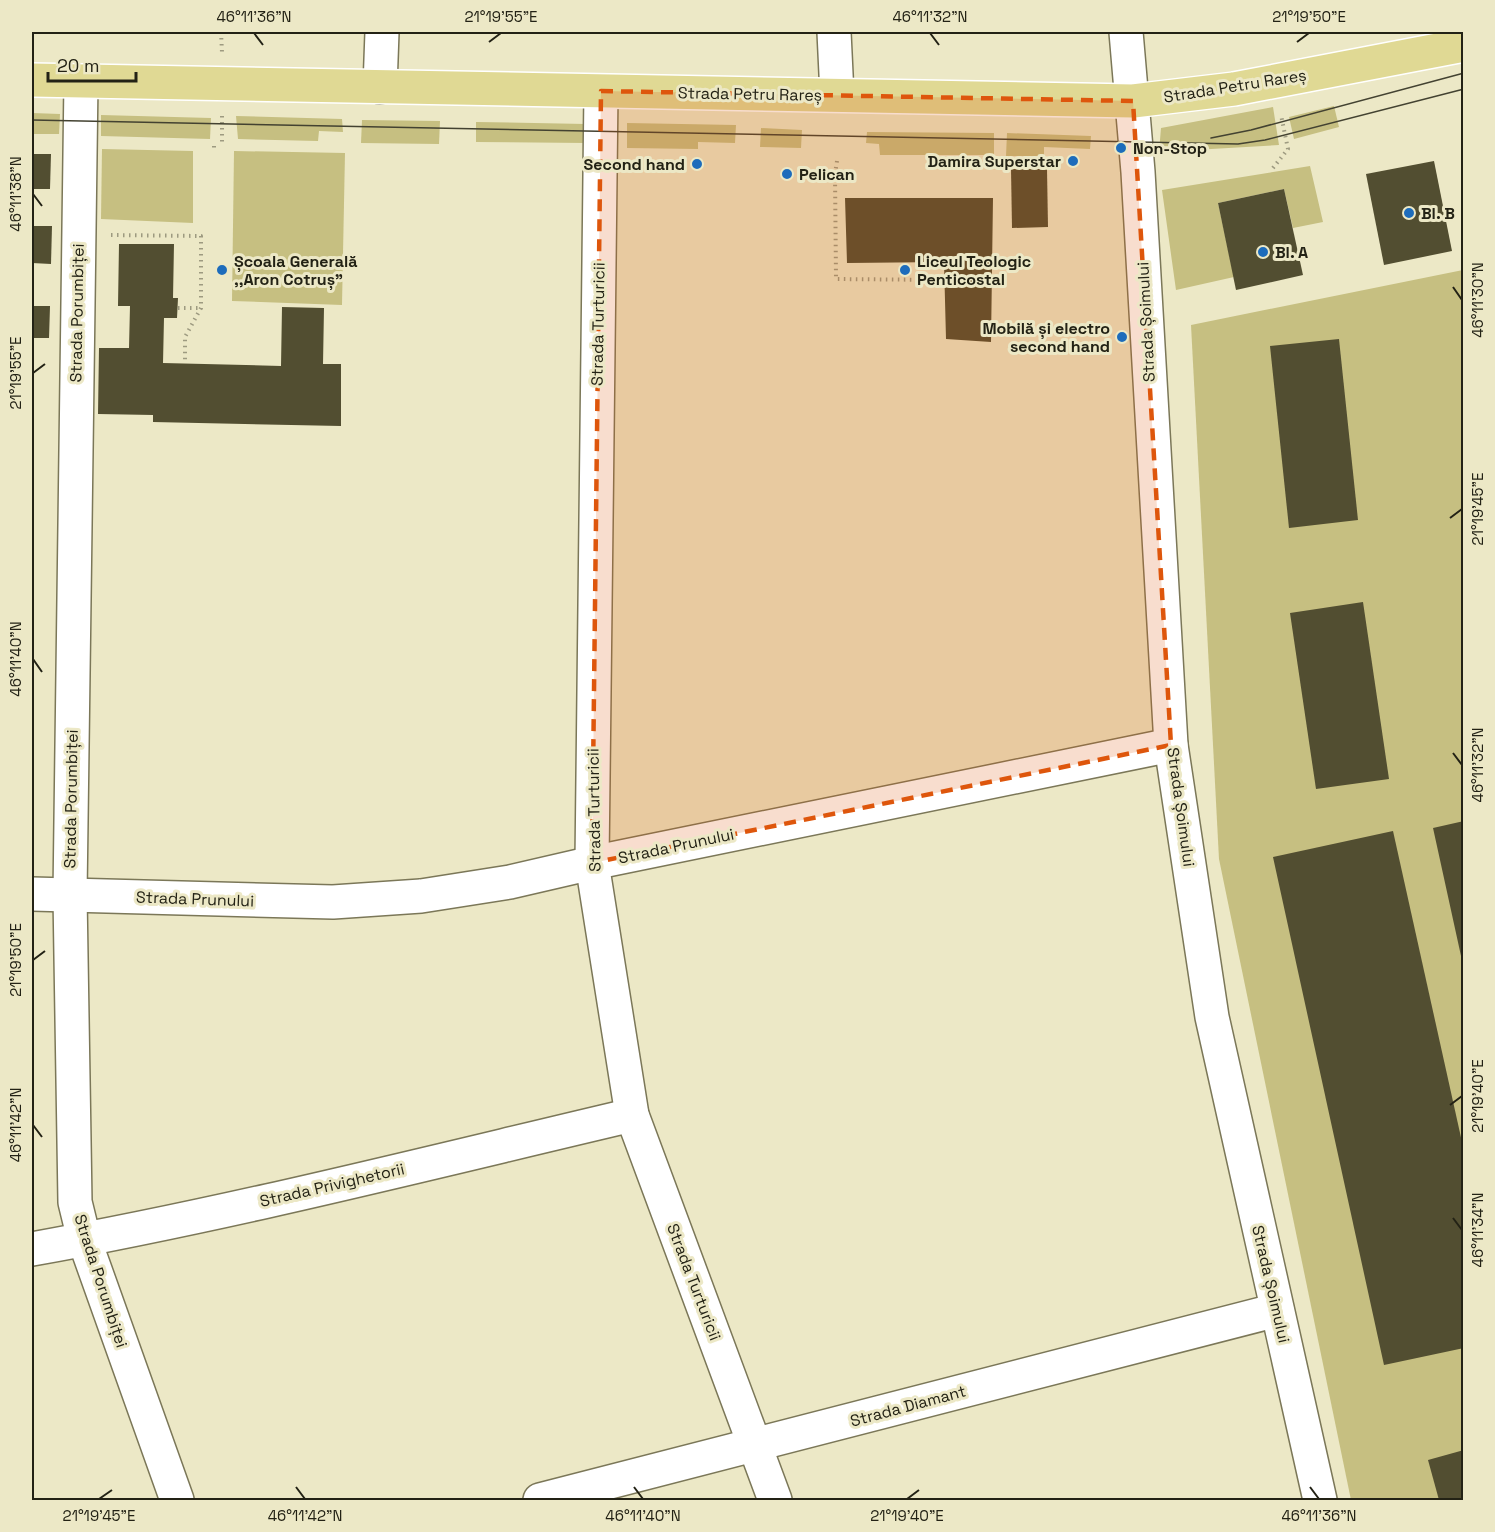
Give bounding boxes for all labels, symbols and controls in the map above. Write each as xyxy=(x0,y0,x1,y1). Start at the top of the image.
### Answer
text: 46°11'36"N xyxy=(216,7,292,26)
text: 21°19'55"E xyxy=(464,7,538,26)
text: 46°11'32"N xyxy=(892,7,968,26)
text: 21°19'50"E xyxy=(1272,7,1346,26)
scale bar xyxy=(48,45,136,83)
text: 20 m xyxy=(57,54,100,77)
street label: Strada Petru Rareș xyxy=(1162,64,1308,108)
street label: Strada Petru Rareș xyxy=(678,82,822,106)
place label: Non-Stop xyxy=(1133,138,1207,159)
marker: Non-Stop xyxy=(1114,141,1128,155)
place label: Damira Superstar xyxy=(927,151,1061,172)
place label: Second hand xyxy=(584,154,685,175)
marker: Damira Superstar xyxy=(1066,154,1080,168)
text: 46°11'38"N xyxy=(6,156,25,232)
marker: Second hand xyxy=(690,157,704,171)
place label: Pelican xyxy=(799,164,855,185)
marker: Pelican xyxy=(780,167,794,181)
place label: Bl. B xyxy=(1421,203,1455,224)
marker: Bl. B xyxy=(1402,206,1416,220)
place label: Bl. A xyxy=(1275,242,1308,263)
street label: Strada Porumbiței xyxy=(65,243,89,383)
marker: Bl. A xyxy=(1256,245,1270,259)
place label: Școala Generală ,,Aron Cotruș" xyxy=(234,251,358,290)
place label: Liceul Teologic Penticostal xyxy=(917,251,1031,290)
street label: Strada Șoimului xyxy=(1132,261,1160,383)
street label: Strada Turturicii xyxy=(586,262,610,386)
text: 46°11'30"N xyxy=(1468,262,1487,338)
marker: Școala Generală ,,Aron Cotruș" xyxy=(215,263,229,277)
marker: Liceul Teologic Penticostal xyxy=(898,263,912,277)
place label: Mobilă și electro second hand xyxy=(982,318,1110,357)
marker: Mobilă și electro second hand xyxy=(1115,330,1129,344)
text: 21°19'55"E xyxy=(6,336,25,410)
text: 21°19'45"E xyxy=(1468,473,1487,545)
text: 46°11'40"N xyxy=(6,621,25,697)
text: 46°11'32"N xyxy=(1468,727,1487,803)
street label: Strada Porumbiței xyxy=(59,729,83,869)
street label: Strada Șoimului xyxy=(1162,746,1200,868)
street label: Strada Turturicii xyxy=(582,748,606,872)
street label: Strada Prunului xyxy=(616,823,736,869)
street label: Strada Prunului xyxy=(136,886,254,912)
text: 21°19'50"E xyxy=(6,923,25,997)
text: 21°19'40"E xyxy=(1468,1059,1487,1133)
text: 46°11'42"N xyxy=(6,1088,25,1162)
street label: Strada Privighetorii xyxy=(258,1158,406,1212)
text: 46°11'34"N xyxy=(1468,1193,1487,1267)
street label: Strada Porumbiței xyxy=(70,1212,132,1350)
street label: Strada Turturicii xyxy=(662,1221,726,1343)
street label: Strada Șoimului xyxy=(1247,1223,1295,1345)
street label: Strada Diamant xyxy=(848,1380,968,1432)
text: 21°19'45"E xyxy=(63,1506,135,1525)
text: 46°11'42"N xyxy=(268,1506,342,1525)
text: 46°11'40"N xyxy=(605,1506,681,1525)
text: 21°19'40"E xyxy=(870,1506,944,1525)
text: 46°11'36"N xyxy=(1281,1506,1357,1525)

